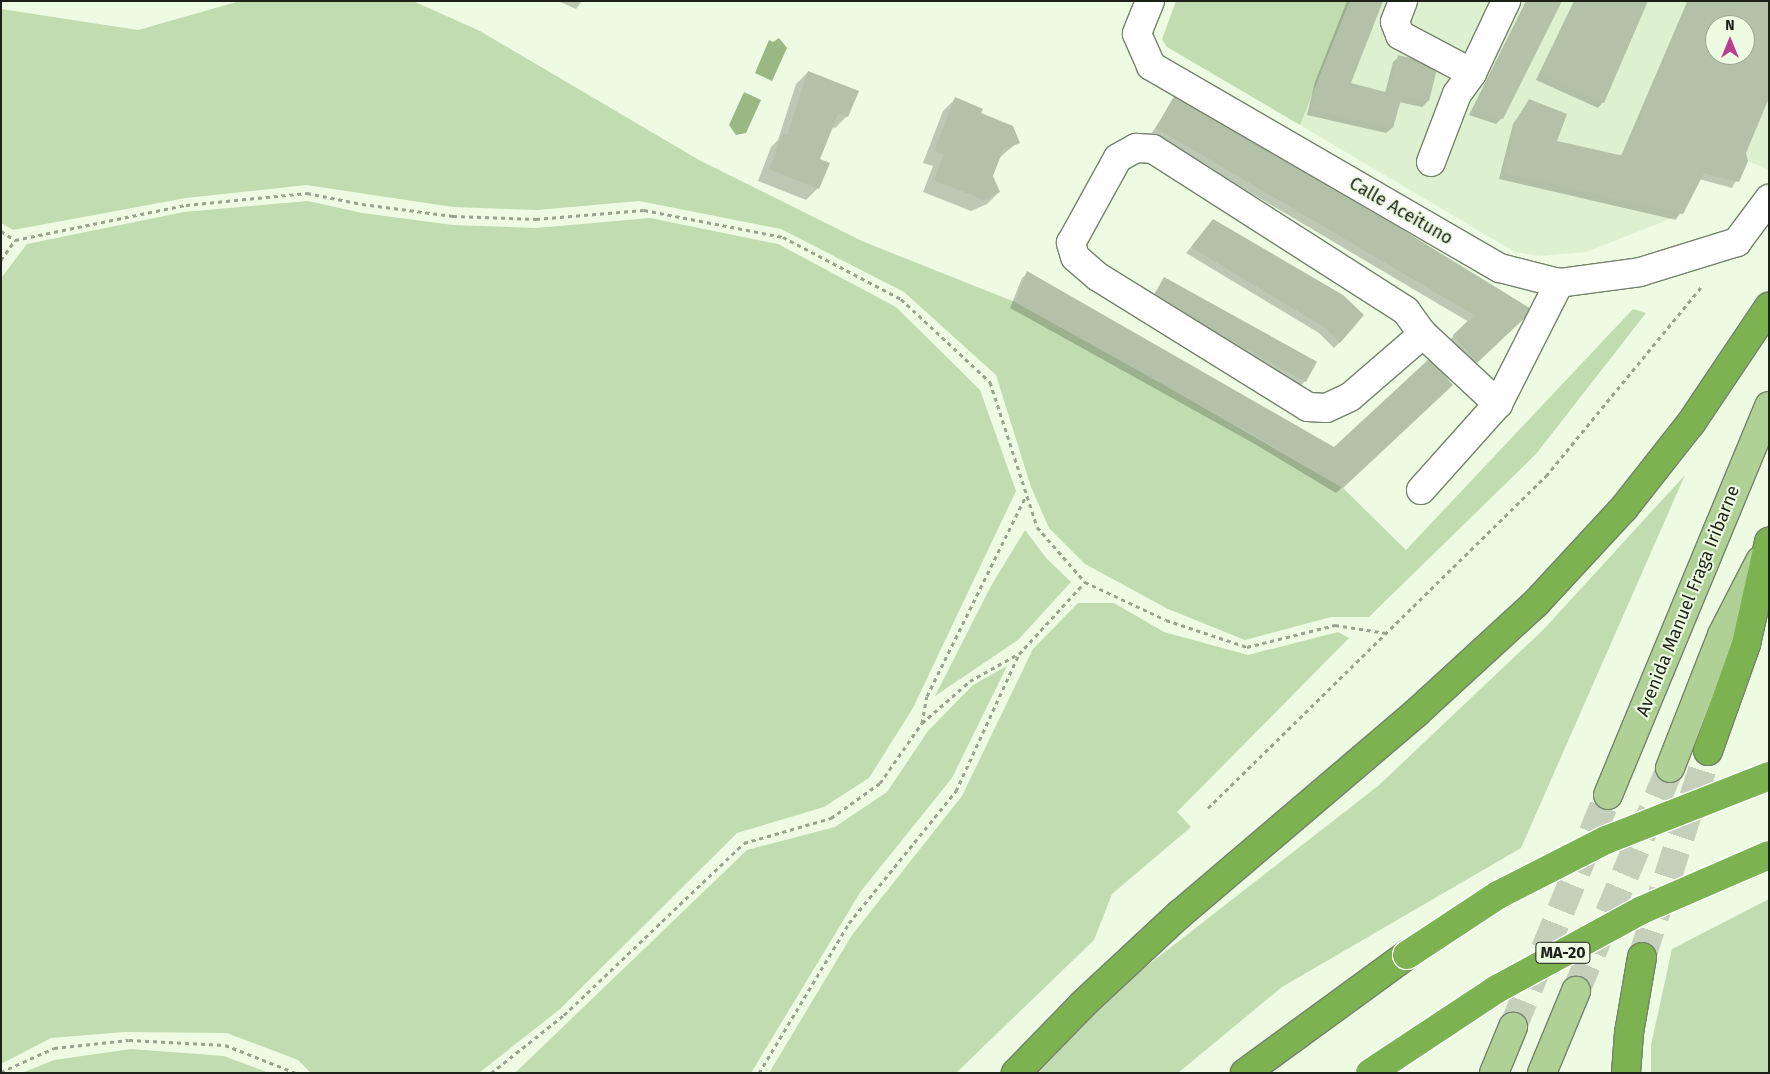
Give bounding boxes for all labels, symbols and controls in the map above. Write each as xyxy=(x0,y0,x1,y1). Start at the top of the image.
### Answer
north arrow xyxy=(1705,15,1755,65)
text: N xyxy=(1725,17,1735,34)
street label: Calle Aceituno xyxy=(1345,173,1457,249)
street label: Avenida Manuel Fraga Iribarne xyxy=(1632,482,1744,720)
road number: MA-20 xyxy=(1534,940,1592,966)

